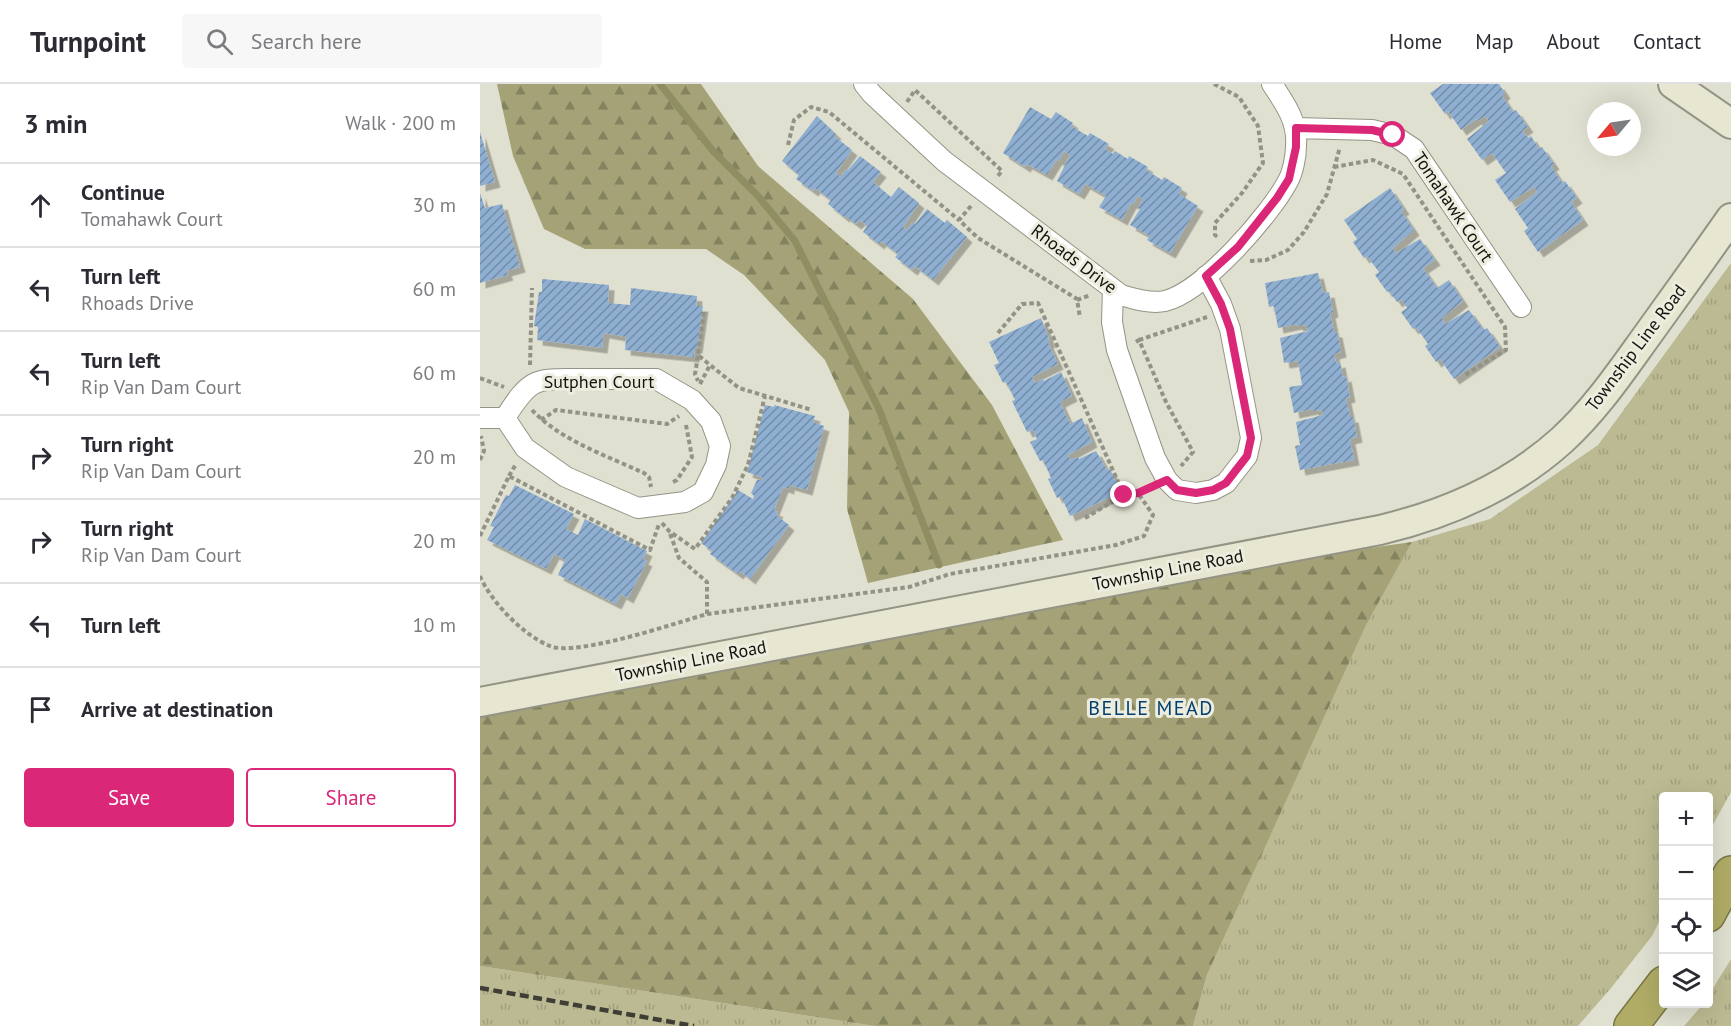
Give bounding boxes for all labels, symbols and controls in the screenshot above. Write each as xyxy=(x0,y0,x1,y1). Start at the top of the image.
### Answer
search box xyxy=(182,14,602,68)
text: Turnpoint xyxy=(30,23,146,60)
icon: search xyxy=(203,25,236,58)
text: Search here xyxy=(251,27,362,55)
text: Home xyxy=(1389,28,1442,55)
text: Map xyxy=(1475,28,1514,55)
text: About xyxy=(1547,28,1600,55)
text: Contact xyxy=(1633,28,1701,55)
north arrow xyxy=(1587,102,1641,156)
text: 3 min xyxy=(24,107,87,140)
text: Walk · 200 m xyxy=(345,110,456,136)
route start xyxy=(1379,121,1405,147)
street label: Tomahawk Court xyxy=(1408,147,1499,266)
text: Continue xyxy=(81,178,165,206)
icon: ahead xyxy=(24,189,57,222)
text: 30 m xyxy=(413,192,456,218)
text: Tomahawk Court xyxy=(81,206,223,232)
street label: Rhoads Drive xyxy=(1027,219,1122,298)
text: Turn left xyxy=(81,262,161,290)
icon: left xyxy=(24,273,57,306)
text: 60 m xyxy=(413,276,456,302)
street label: Township Line Road xyxy=(1580,280,1691,416)
text: Rhoads Drive xyxy=(81,290,194,316)
text: Turn left xyxy=(81,346,161,374)
icon: left xyxy=(24,357,57,390)
text: 60 m xyxy=(413,360,456,386)
street label: Sutphen Court xyxy=(544,370,654,393)
text: Rip Van Dam Court xyxy=(81,374,241,400)
text: Turn right xyxy=(81,430,173,458)
icon: right xyxy=(24,441,57,474)
text: 20 m xyxy=(413,444,456,470)
text: Rip Van Dam Court xyxy=(81,458,241,484)
route end xyxy=(1110,481,1136,507)
text: Turn right xyxy=(81,514,173,542)
icon: right xyxy=(24,525,57,558)
text: 20 m xyxy=(413,528,456,554)
text: Rip Van Dam Court xyxy=(81,542,241,568)
street label: Township Line Road xyxy=(1091,544,1245,595)
icon: left xyxy=(24,609,57,642)
text: Turn left xyxy=(81,611,161,639)
text: 10 m xyxy=(413,612,456,638)
street label: Township Line Road xyxy=(614,635,768,686)
icon: arrive xyxy=(24,693,57,726)
text: Arrive at destination xyxy=(81,695,273,723)
district label: BELLE MEAD xyxy=(1088,695,1214,721)
button: Save xyxy=(24,768,234,827)
button: Share xyxy=(246,768,456,827)
map controls xyxy=(1659,792,1713,1008)
button: + xyxy=(1659,792,1713,846)
button: − xyxy=(1659,846,1713,900)
button: locate xyxy=(1659,900,1713,954)
button: layers xyxy=(1659,954,1713,1008)

